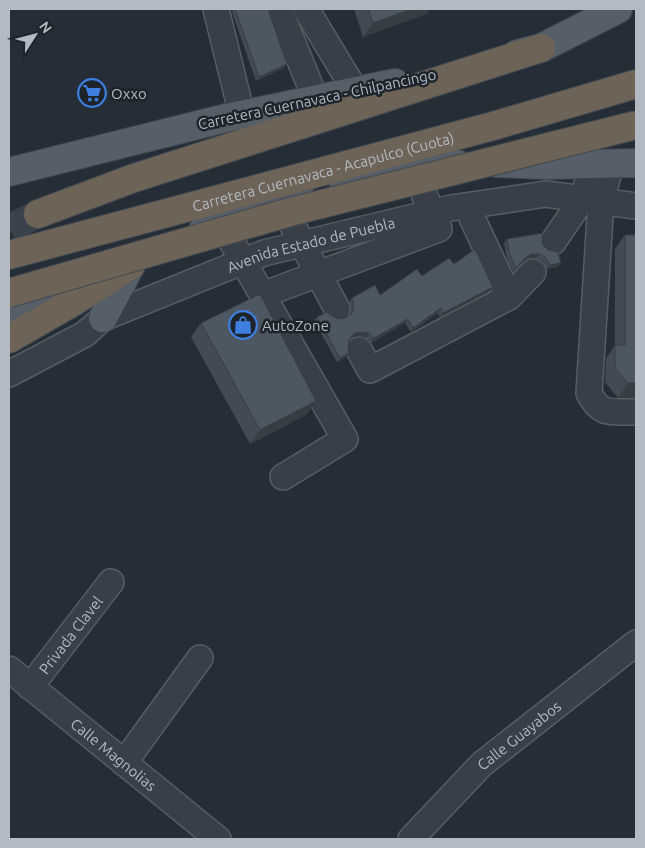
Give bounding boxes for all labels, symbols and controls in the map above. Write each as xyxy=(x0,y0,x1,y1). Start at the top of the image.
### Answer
north arrow xyxy=(10,10,60,60)
text: N xyxy=(36,18,55,36)
street label: Carretera Cuernavaca - Chilpancingo xyxy=(196,65,438,133)
supermarket icon: Oxxo xyxy=(77,78,107,108)
place label: Oxxo xyxy=(111,85,147,102)
street label: Carretera Cuernavaca - Acapulco (Cuota) xyxy=(190,128,456,214)
street label: Avenida Estado de Puebla xyxy=(224,213,396,276)
shop icon: AutoZone xyxy=(228,310,258,340)
place label: AutoZone xyxy=(262,317,329,334)
street label: Privada Clavel xyxy=(35,592,106,677)
street label: Calle Guayabos xyxy=(473,697,564,773)
street label: Calle Magnolias xyxy=(68,714,160,794)

